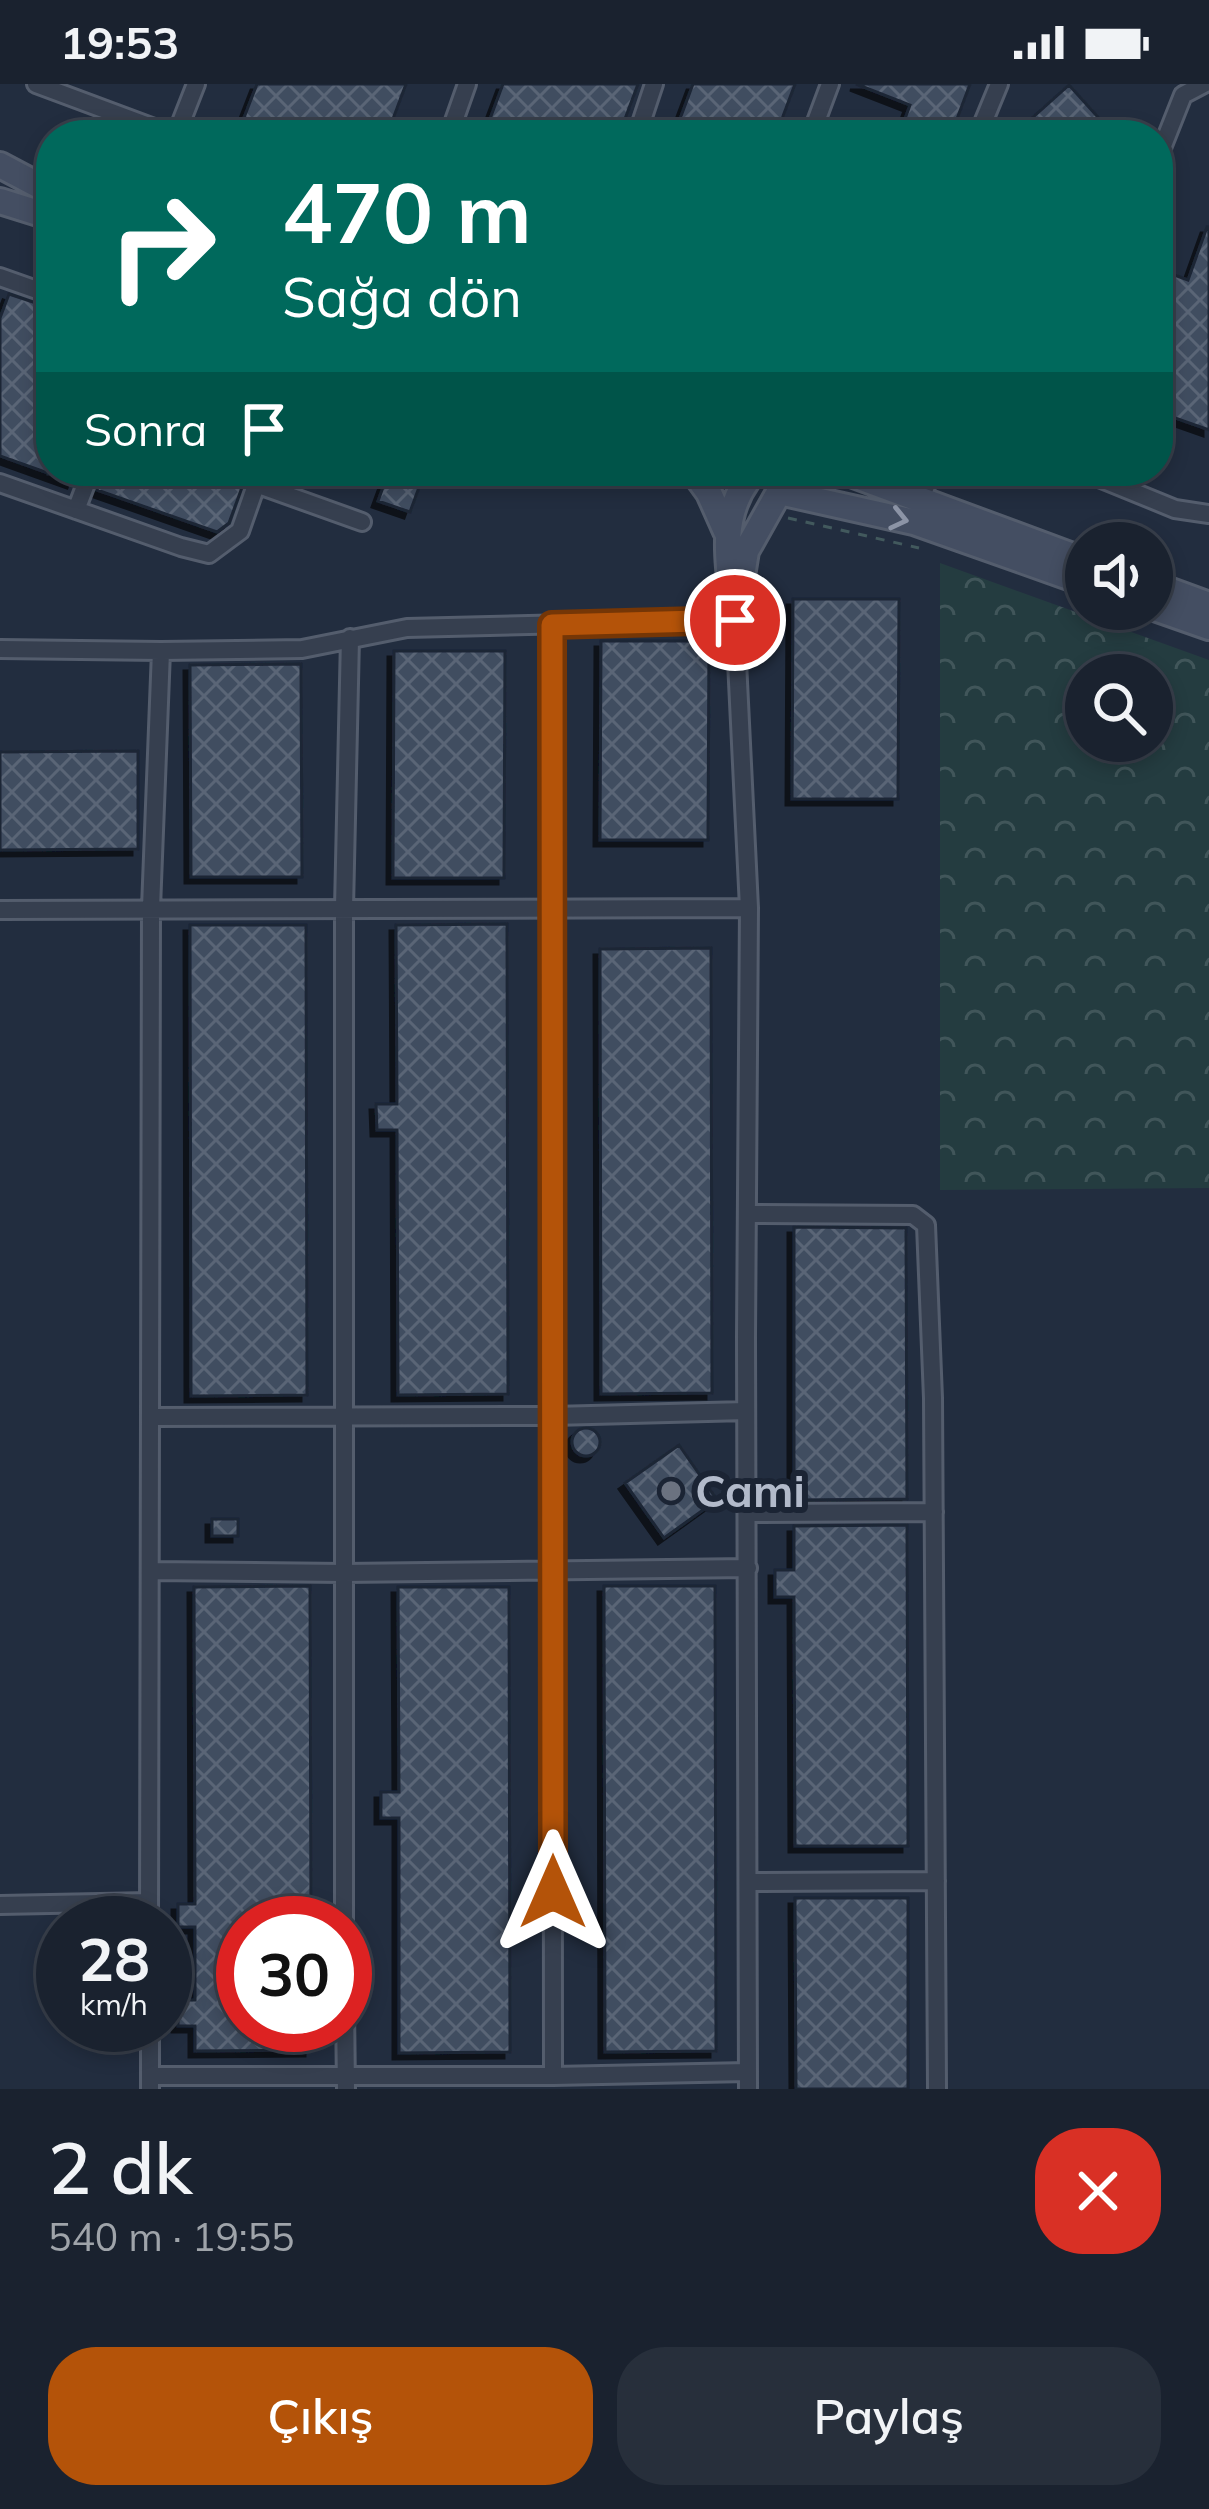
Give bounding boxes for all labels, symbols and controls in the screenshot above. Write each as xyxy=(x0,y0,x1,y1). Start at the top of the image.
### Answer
text: 19:53 xyxy=(60,14,179,70)
text: 470 m xyxy=(282,159,532,264)
icon: right xyxy=(84,168,240,324)
text: Sağa dön xyxy=(282,263,522,331)
icon: arrive xyxy=(231,396,297,462)
text: Sonra xyxy=(84,401,207,457)
one-way arrow xyxy=(888,505,908,530)
map controls xyxy=(1065,522,1173,762)
button: sound xyxy=(1065,522,1173,630)
pin xyxy=(684,569,786,671)
icon: arrive xyxy=(702,587,768,653)
button: search xyxy=(1065,654,1173,762)
place label: Cami xyxy=(695,1462,805,1518)
marker: Cami xyxy=(658,1478,684,1504)
position arrow xyxy=(490,1829,616,1955)
speed limit sign: 30 xyxy=(216,1896,372,2052)
text: 28 xyxy=(78,1921,150,1996)
text: km/h xyxy=(80,1985,148,2023)
text: 2 dk xyxy=(48,2122,193,2212)
button: close xyxy=(1035,2128,1161,2254)
text: 540 m · 19:55 xyxy=(48,2212,294,2261)
button: Çıkış xyxy=(48,2347,593,2485)
button: Paylaş xyxy=(617,2347,1161,2485)

